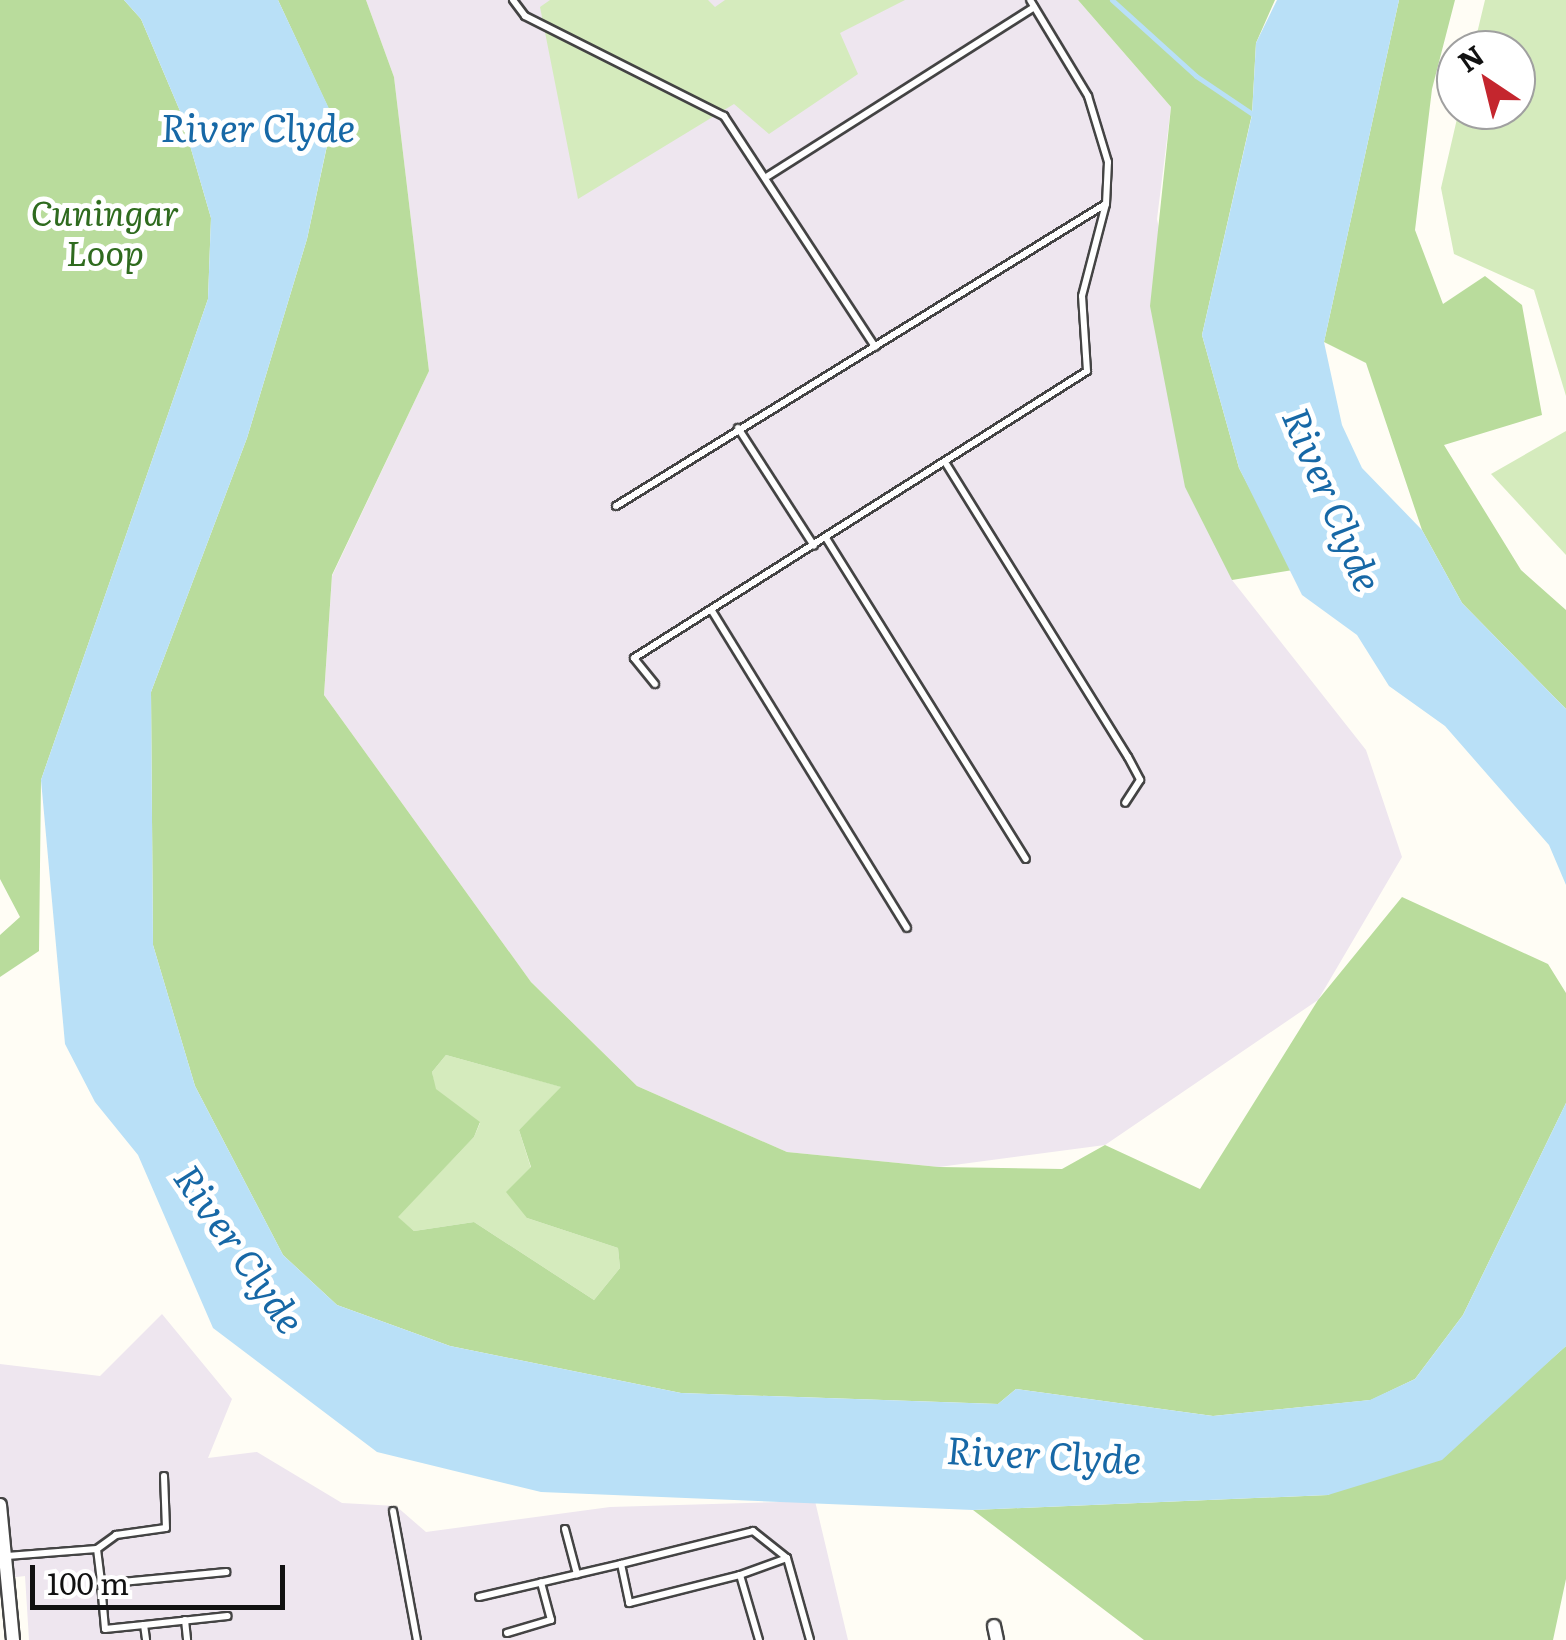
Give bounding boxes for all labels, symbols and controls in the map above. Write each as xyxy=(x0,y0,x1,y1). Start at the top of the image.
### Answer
north arrow xyxy=(1436,30,1536,130)
text: N xyxy=(1448,33,1492,81)
water label: River Clyde xyxy=(161,103,355,149)
park label: Cuningar Loop xyxy=(31,190,179,272)
water label: River Clyde xyxy=(1275,400,1393,598)
water label: River Clyde xyxy=(166,1155,316,1341)
water label: River Clyde xyxy=(945,1425,1143,1481)
scale bar xyxy=(35,1545,290,1607)
text: 100 m xyxy=(47,1560,129,1604)

